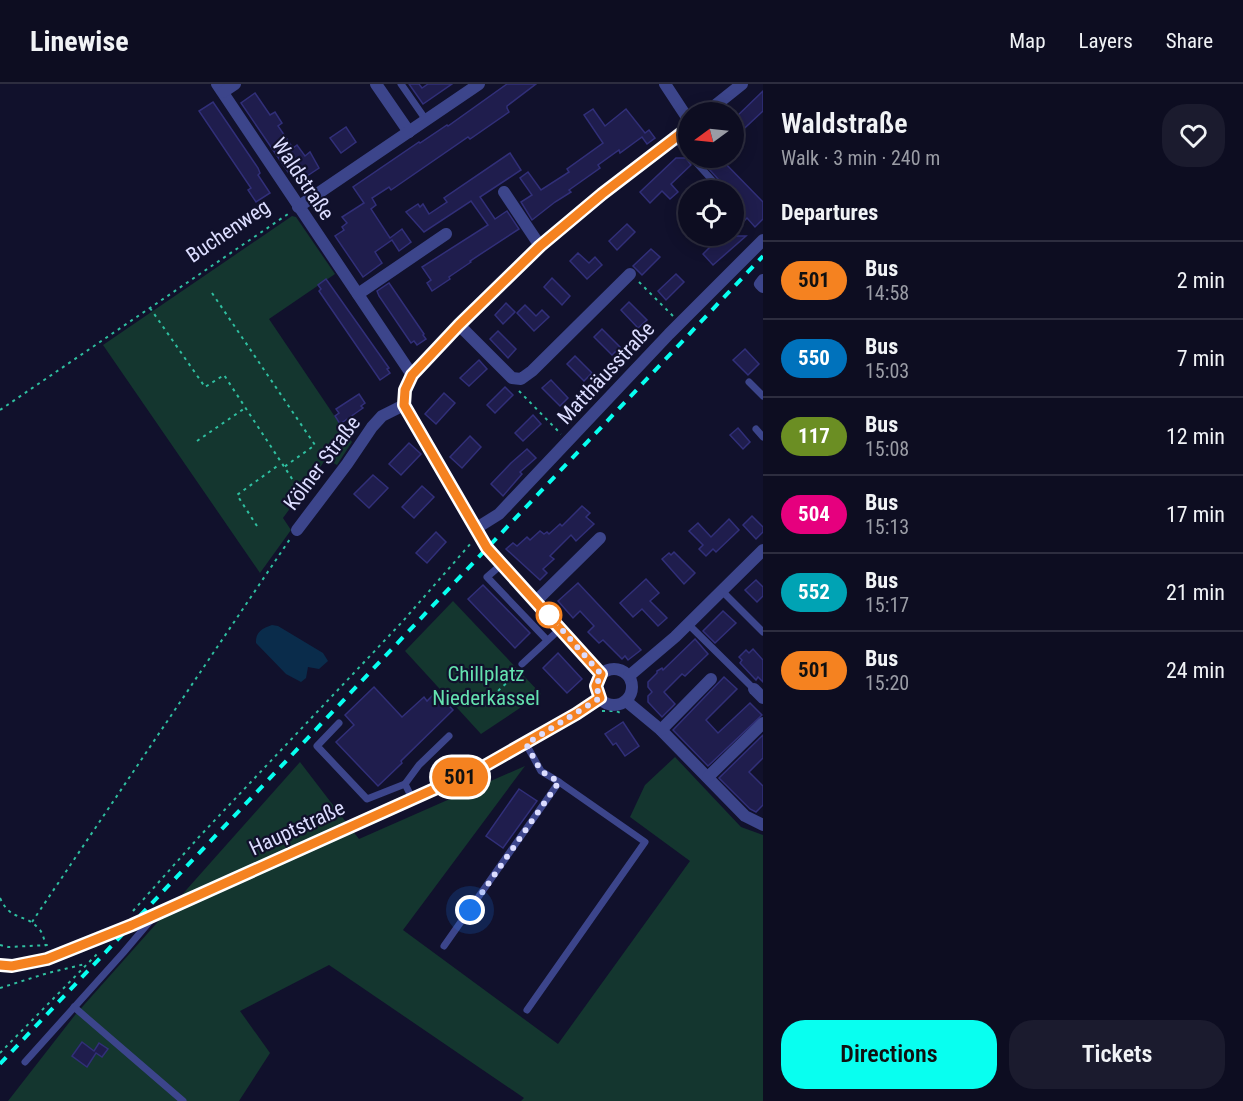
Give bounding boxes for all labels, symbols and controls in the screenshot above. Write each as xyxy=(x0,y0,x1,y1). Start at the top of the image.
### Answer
text: Linewise xyxy=(30,25,129,58)
text: Map xyxy=(1009,29,1046,53)
text: Layers xyxy=(1079,29,1133,53)
text: Share xyxy=(1166,29,1213,53)
north arrow xyxy=(678,102,744,168)
map controls xyxy=(678,102,744,246)
button: heart xyxy=(1162,104,1225,167)
text: Waldstraße xyxy=(781,107,908,140)
street label: Waldstraße xyxy=(267,133,339,225)
text: Walk · 3 min · 240 m xyxy=(781,146,940,170)
button: locate xyxy=(678,180,744,246)
street label: Buchenweg xyxy=(182,194,274,268)
text: Departures xyxy=(781,200,878,225)
text: Bus xyxy=(865,256,898,281)
text: 501 xyxy=(798,268,830,292)
text: 2 min xyxy=(1177,268,1225,293)
text: 14:58 xyxy=(865,281,909,305)
street label: Matthäusstraße xyxy=(553,317,660,429)
text: Bus xyxy=(865,334,898,359)
text: 550 xyxy=(798,346,830,370)
text: 7 min xyxy=(1177,346,1225,371)
text: 15:03 xyxy=(865,359,909,383)
street label: Kölner Straße xyxy=(279,411,365,515)
text: Bus xyxy=(865,412,898,437)
text: 117 xyxy=(798,424,830,448)
text: 12 min xyxy=(1166,424,1225,449)
text: 15:08 xyxy=(865,437,909,461)
text: Bus xyxy=(865,490,898,515)
text: 504 xyxy=(798,502,830,526)
text: 17 min xyxy=(1166,502,1225,527)
text: 15:13 xyxy=(865,515,909,539)
text: Bus xyxy=(865,568,898,593)
text: 552 xyxy=(798,580,830,604)
text: 21 min xyxy=(1166,580,1225,605)
text: 15:17 xyxy=(865,593,909,617)
unlabelled marker xyxy=(536,602,562,628)
text: Bus xyxy=(865,646,898,671)
text: 501 xyxy=(798,658,830,682)
text: 24 min xyxy=(1166,658,1225,683)
park label: Chillplatz Niederkassel xyxy=(432,662,540,710)
text: 15:20 xyxy=(865,671,909,695)
line badge: 501 xyxy=(426,758,494,796)
text: 501 xyxy=(444,765,476,789)
street label: Hauptstraße xyxy=(246,795,349,861)
your location xyxy=(455,895,485,925)
button: Directions xyxy=(781,1020,997,1089)
button: Tickets xyxy=(1009,1020,1225,1089)

